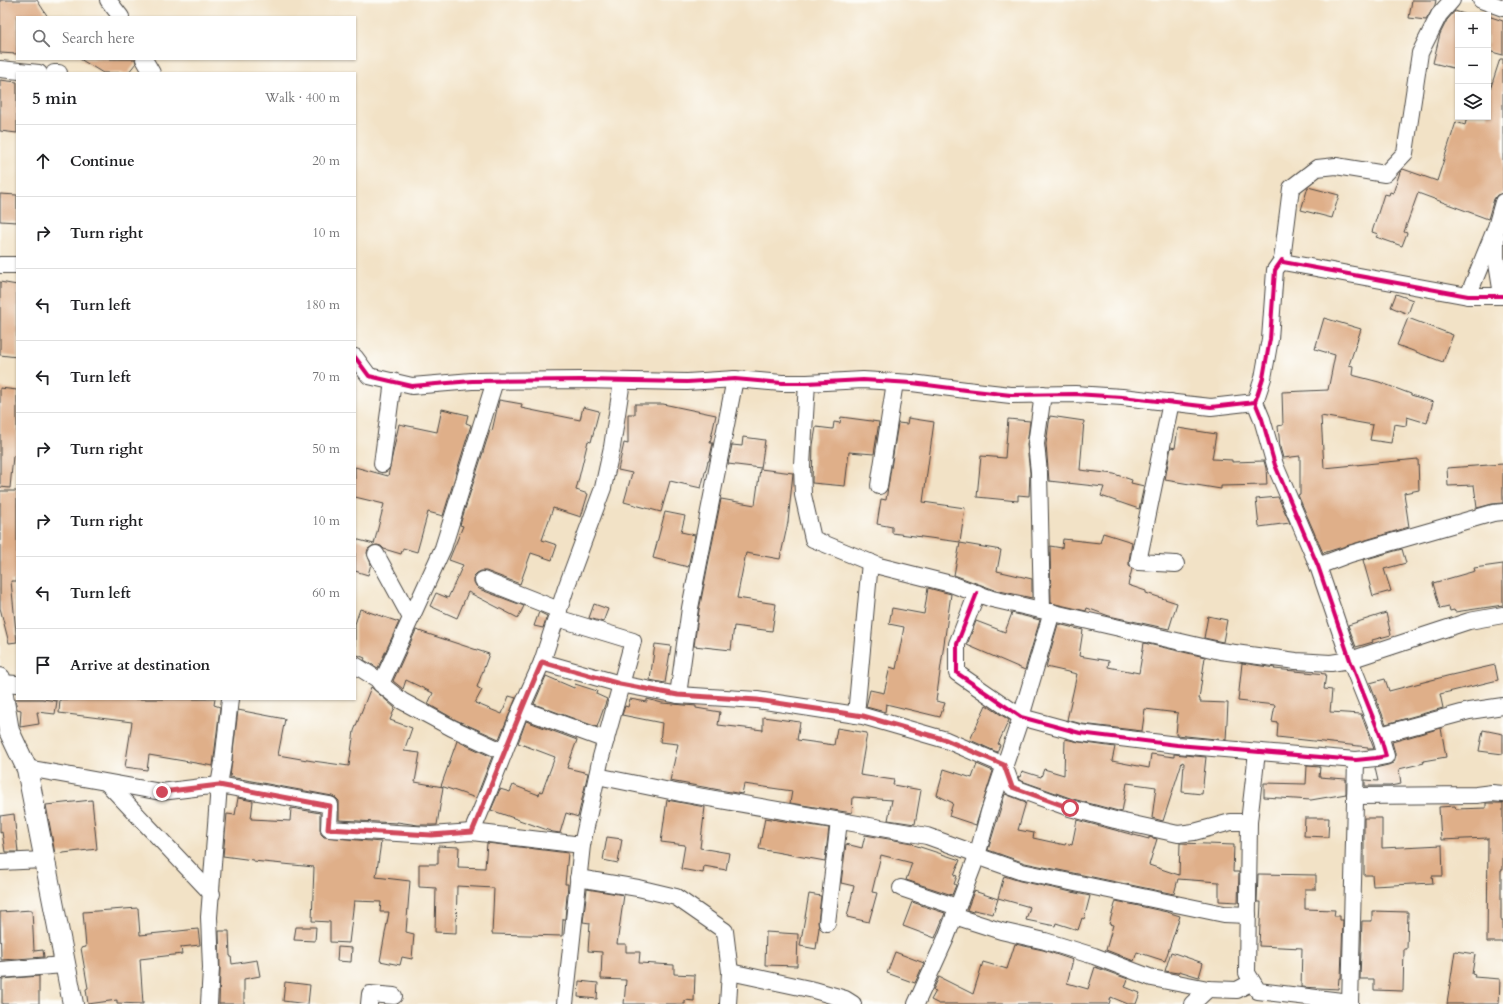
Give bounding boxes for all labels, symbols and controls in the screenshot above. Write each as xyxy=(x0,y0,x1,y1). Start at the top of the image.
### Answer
map controls xyxy=(1455,12,1491,120)
button: + xyxy=(1455,12,1491,48)
search box xyxy=(16,16,356,60)
icon: search xyxy=(30,27,52,49)
text: Search here xyxy=(62,28,135,48)
button: − xyxy=(1455,48,1491,84)
button: layers xyxy=(1455,84,1491,120)
text: 5 min xyxy=(32,87,77,110)
text: Walk · 400 m xyxy=(265,89,340,107)
icon: ahead xyxy=(32,150,54,172)
text: Continue xyxy=(70,151,135,171)
text: 20 m xyxy=(312,152,340,170)
icon: right xyxy=(32,222,54,244)
text: Turn right xyxy=(70,223,143,243)
text: 10 m xyxy=(312,224,340,242)
icon: left xyxy=(32,294,54,316)
text: Turn left xyxy=(70,295,131,315)
text: 180 m xyxy=(306,296,340,314)
icon: left xyxy=(32,366,54,388)
text: Turn left xyxy=(70,367,131,387)
text: 70 m xyxy=(312,368,340,386)
icon: right xyxy=(32,438,54,460)
text: Turn right xyxy=(70,439,143,459)
text: 50 m xyxy=(312,440,340,458)
icon: right xyxy=(32,510,54,532)
text: Turn right xyxy=(70,511,143,531)
text: 10 m xyxy=(312,512,340,530)
icon: left xyxy=(32,582,54,604)
text: Turn left xyxy=(70,583,131,603)
text: 60 m xyxy=(312,584,340,602)
icon: arrive xyxy=(32,654,54,676)
text: Arrive at destination xyxy=(70,655,210,675)
route end xyxy=(153,783,171,801)
route start xyxy=(1061,799,1079,817)

